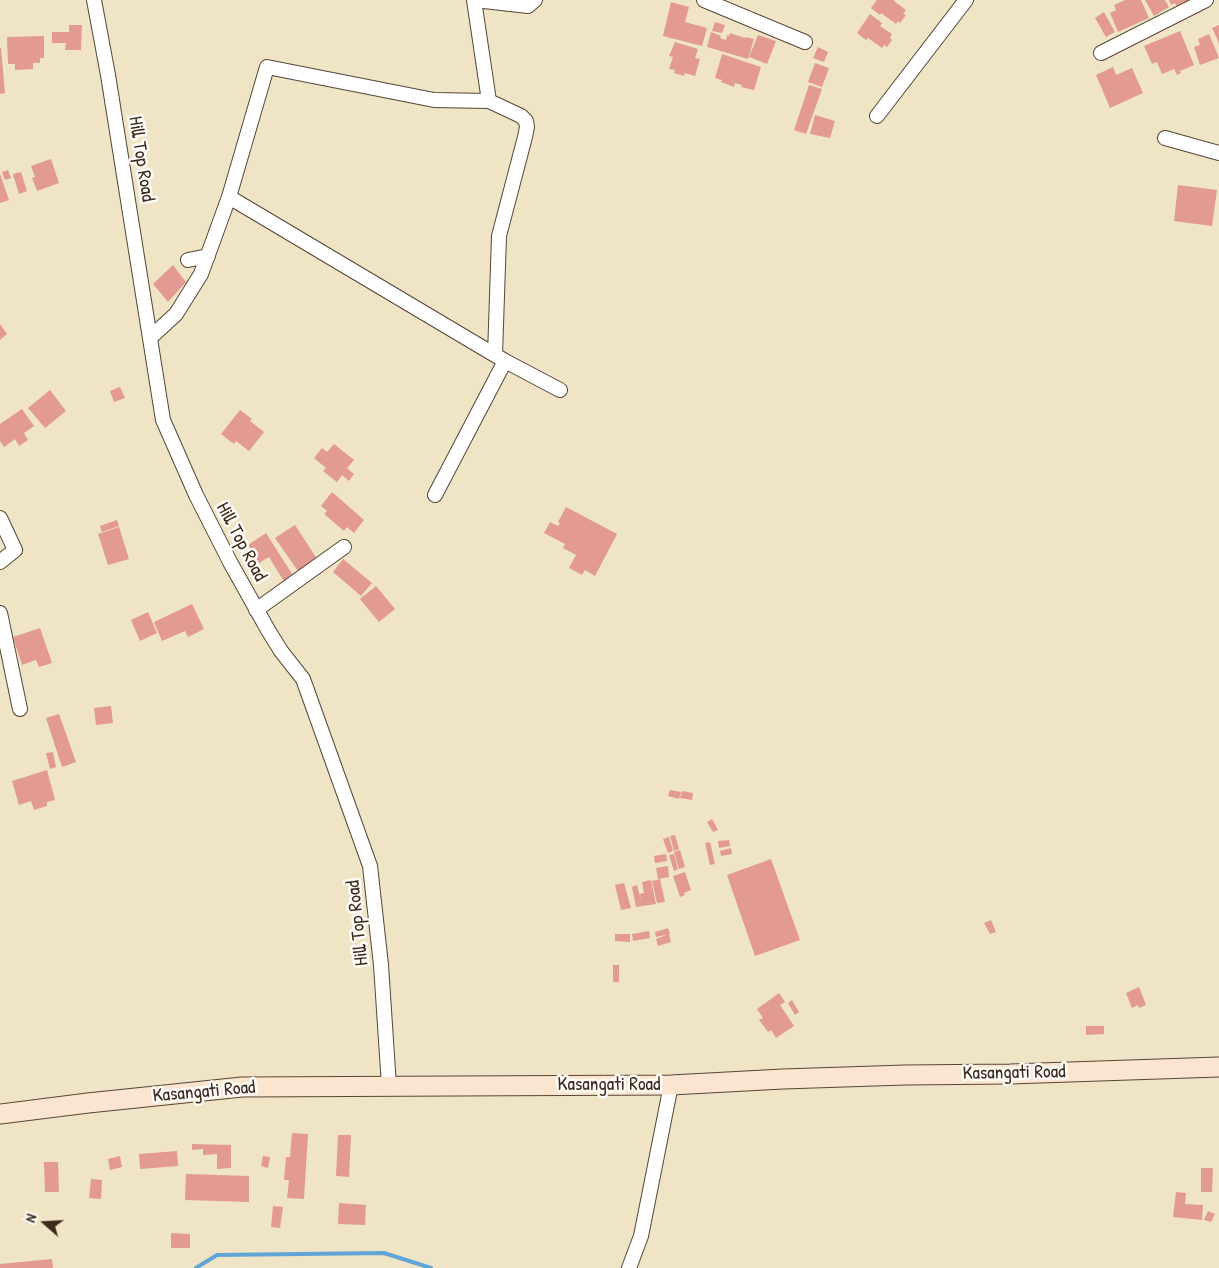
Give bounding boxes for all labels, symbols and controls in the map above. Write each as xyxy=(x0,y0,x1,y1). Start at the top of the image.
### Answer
street label: Hill Top Road xyxy=(123,115,159,203)
street label: Hill Top Road xyxy=(211,499,271,585)
street label: Hill Top Road xyxy=(342,879,374,967)
street label: Kasangati Road xyxy=(962,1061,1066,1085)
street label: Kasangati Road xyxy=(558,1074,660,1096)
street label: Kasangati Road xyxy=(152,1076,256,1108)
north arrow xyxy=(20,1198,70,1248)
text: N xyxy=(20,1211,41,1225)

